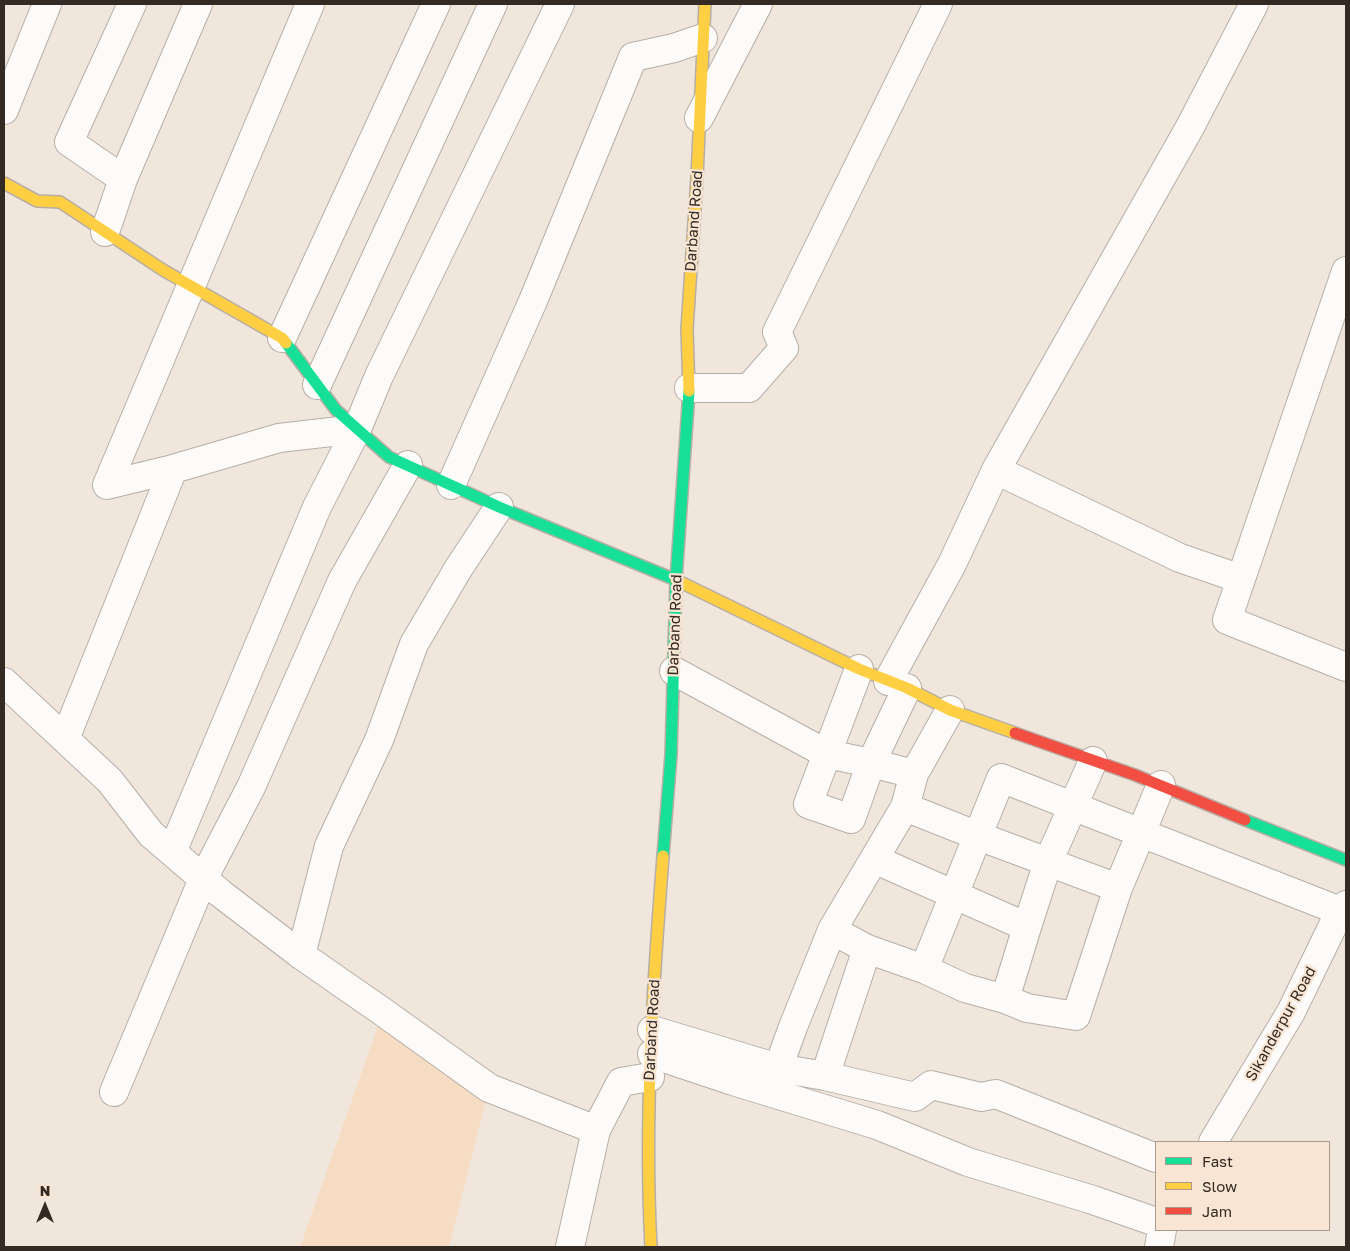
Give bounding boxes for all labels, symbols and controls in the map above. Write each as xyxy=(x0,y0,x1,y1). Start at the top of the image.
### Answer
street label: Darband Road xyxy=(681,170,707,272)
street label: Darband Road xyxy=(664,574,686,676)
street label: Sikanderpur Road xyxy=(1242,964,1320,1084)
street label: Darband Road xyxy=(640,979,664,1081)
legend xyxy=(1155,1141,1330,1231)
text: Fast xyxy=(1202,1152,1233,1170)
text: Slow xyxy=(1202,1177,1237,1195)
north arrow xyxy=(20,1181,70,1231)
text: N xyxy=(40,1182,50,1199)
text: Jam xyxy=(1202,1202,1232,1220)

